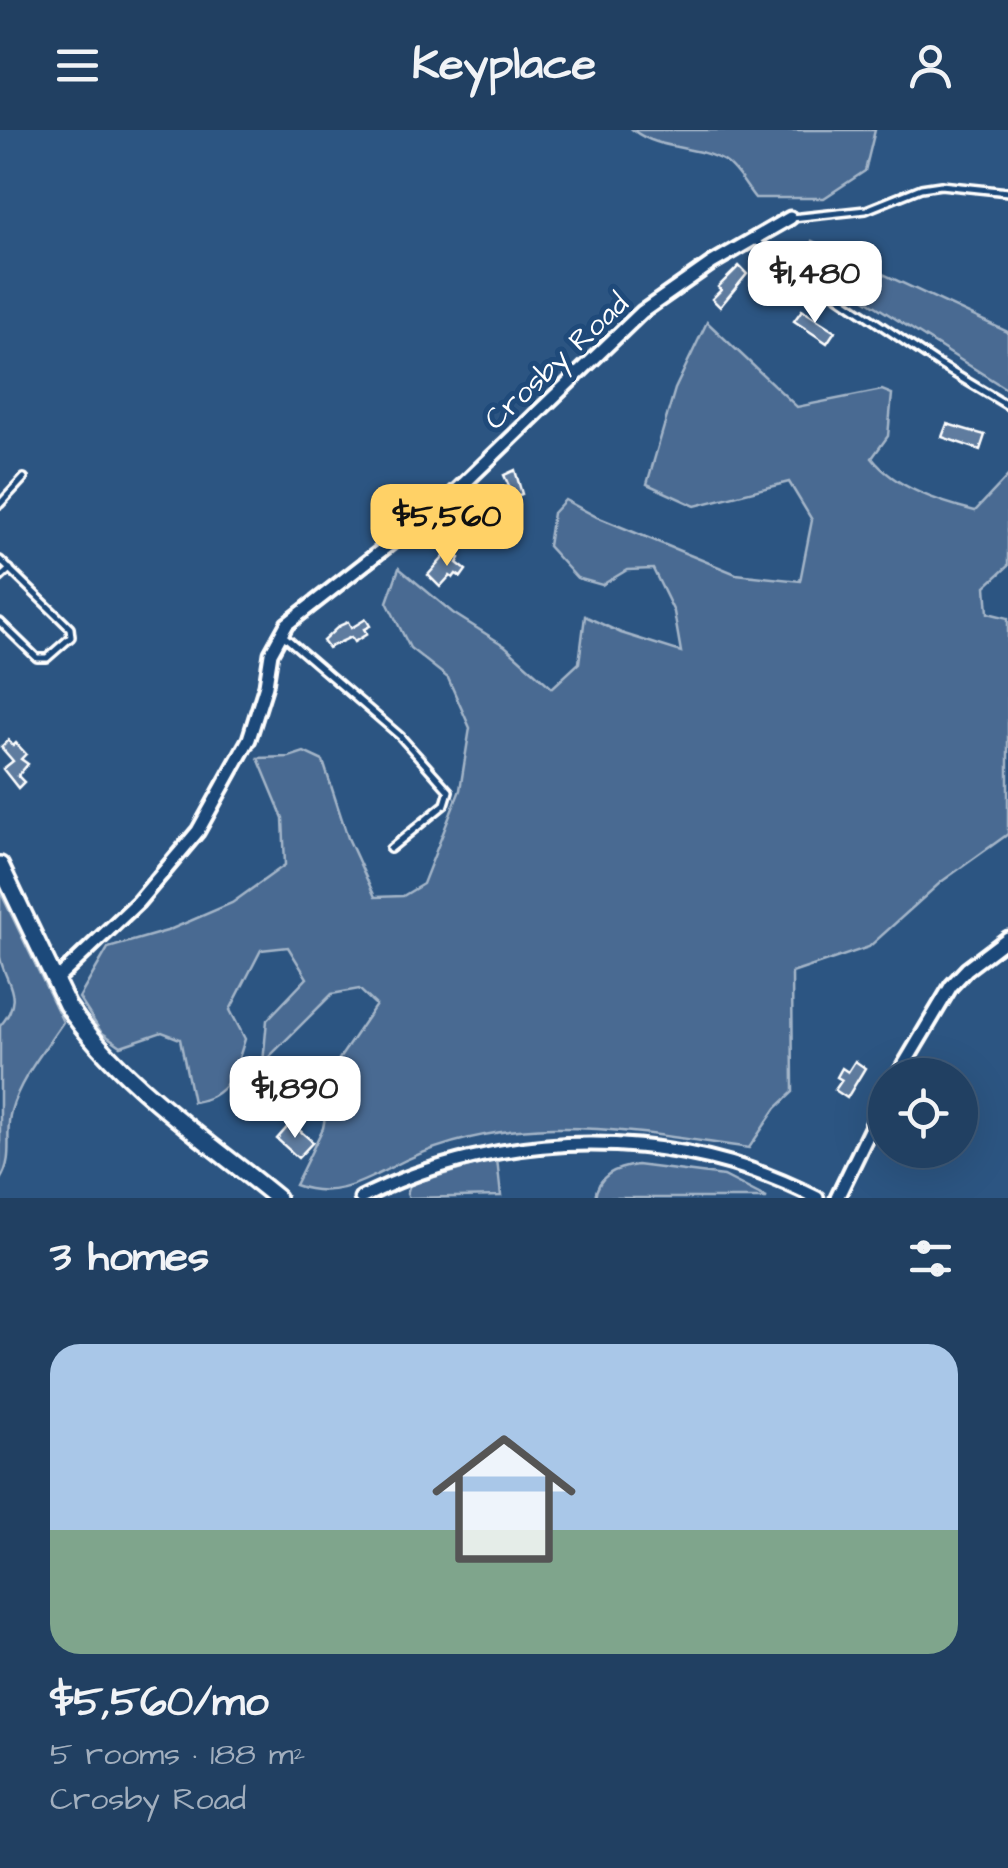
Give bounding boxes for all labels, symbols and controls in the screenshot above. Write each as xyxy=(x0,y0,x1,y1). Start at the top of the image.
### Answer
text: Keyplace xyxy=(412,34,596,96)
icon: menu xyxy=(50,38,105,93)
icon: person xyxy=(903,38,958,93)
pin: $1,480 xyxy=(734,241,896,326)
text: $1,480 xyxy=(770,251,860,296)
street label: Crosby Road xyxy=(475,284,639,441)
pin: $5,560 xyxy=(366,484,528,569)
text: $5,560 xyxy=(392,494,502,539)
pin: $1,890 xyxy=(214,1056,376,1141)
map controls xyxy=(868,1058,978,1168)
button: locate xyxy=(868,1058,978,1168)
text: $1,890 xyxy=(252,1066,338,1111)
text: 3 homes xyxy=(50,1229,209,1287)
icon: filters xyxy=(903,1231,958,1286)
icon: home xyxy=(414,1409,594,1589)
text: $5,560/mo xyxy=(50,1674,269,1732)
text: 5 rooms · 188 m² xyxy=(50,1732,306,1777)
text: Crosby Road xyxy=(50,1777,246,1822)

